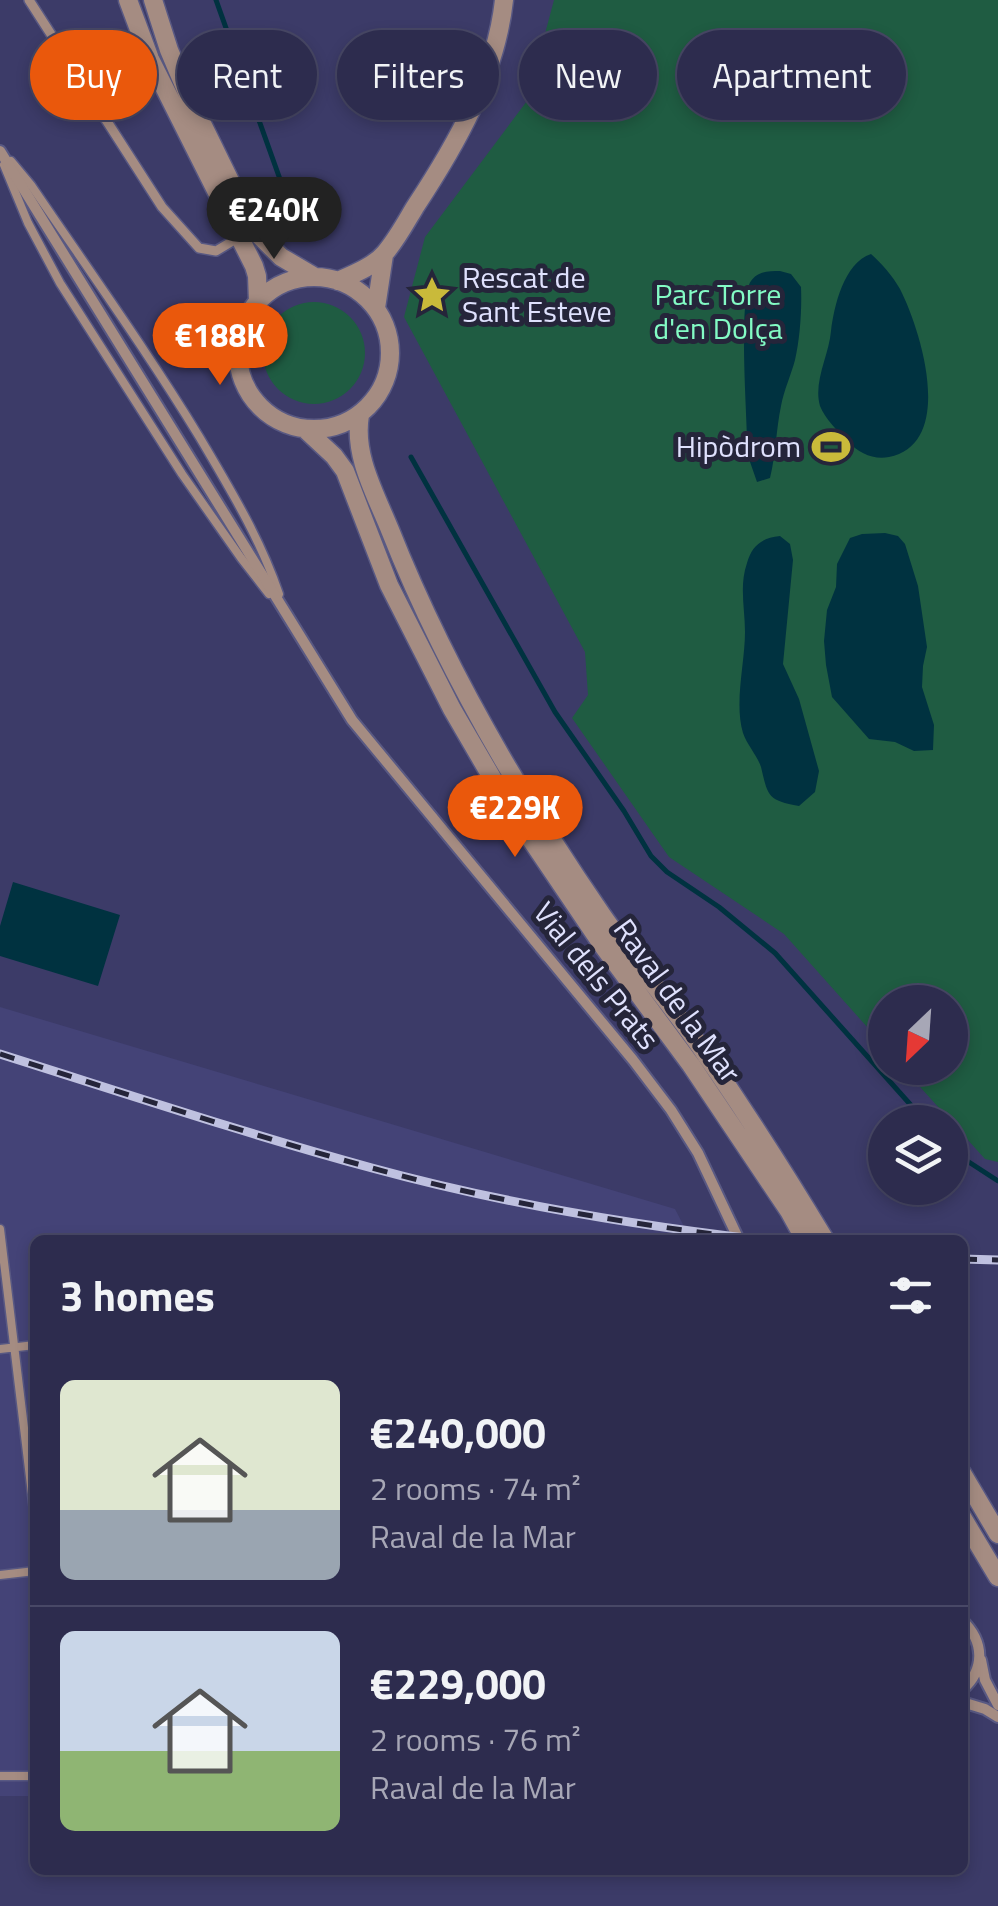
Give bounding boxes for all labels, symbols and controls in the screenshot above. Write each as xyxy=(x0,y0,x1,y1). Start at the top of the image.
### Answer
chip: Buy xyxy=(30,30,157,120)
chip: Rent xyxy=(177,30,317,120)
chip: Filters xyxy=(337,30,499,120)
chip: New xyxy=(519,30,657,120)
chip: Apartment xyxy=(677,30,906,120)
pin: €240K xyxy=(204,177,344,262)
text: €240K xyxy=(229,185,319,233)
place label: Rescat de Sant Esteve xyxy=(462,254,612,334)
park label: Parc Torre d'en Dolça xyxy=(653,271,783,351)
place icon: Rescat de Sant Esteve xyxy=(411,274,453,316)
pin: €188K xyxy=(150,303,290,388)
text: €188K xyxy=(175,311,265,359)
place label: Hipòdrom xyxy=(676,423,801,469)
sports icon: Hipòdrom xyxy=(810,426,852,468)
pin: €229K xyxy=(445,775,585,860)
text: €229K xyxy=(470,783,560,831)
street label: Vial dels Prats xyxy=(523,891,671,1059)
street label: Raval de la Mar xyxy=(603,909,753,1092)
north arrow xyxy=(868,985,968,1085)
map controls xyxy=(868,985,968,1205)
button: layers xyxy=(868,1105,968,1205)
text: 3 homes xyxy=(60,1263,215,1327)
icon: filters xyxy=(883,1268,938,1323)
text: €240,000 xyxy=(370,1400,546,1464)
icon: home xyxy=(140,1420,260,1540)
text: 2 rooms · 74 m² xyxy=(370,1464,581,1512)
text: Raval de la Mar xyxy=(370,1512,576,1560)
text: €229,000 xyxy=(370,1651,546,1715)
icon: home xyxy=(140,1671,260,1791)
text: 2 rooms · 76 m² xyxy=(370,1715,581,1763)
text: Raval de la Mar xyxy=(370,1763,576,1811)

